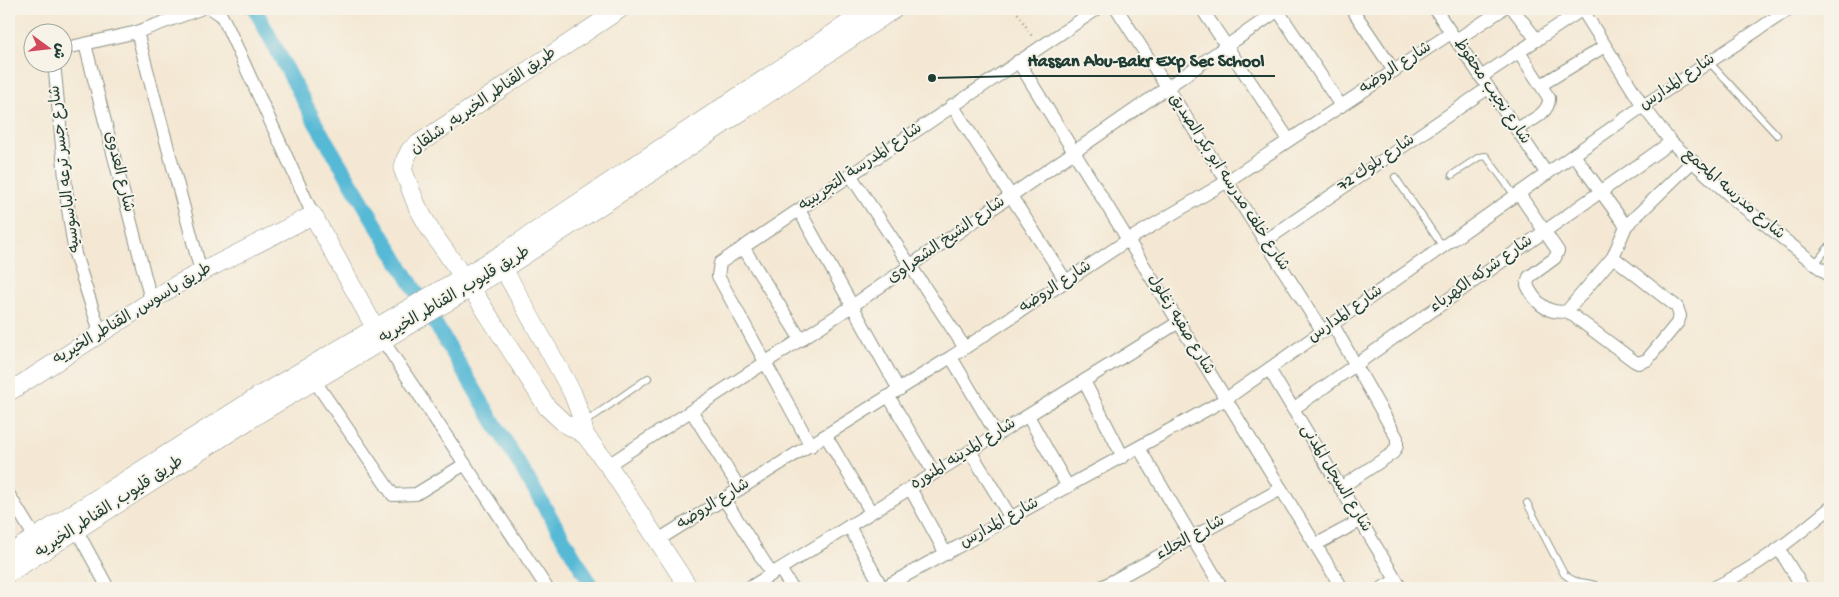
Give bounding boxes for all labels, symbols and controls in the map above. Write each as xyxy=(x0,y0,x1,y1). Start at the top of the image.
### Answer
north arrow xyxy=(22,22,72,72)
street label: شارع نجيب محفوظ xyxy=(1448,35,1534,149)
street label: شارع الروضه xyxy=(1356,39,1436,99)
text: ش xyxy=(48,41,68,60)
callout: Hassan Abu-Bakr Exp Sec School xyxy=(1018,43,1275,76)
street label: طريق القناطر الخيريه, شلقان xyxy=(407,44,561,160)
street label: شارع المدارس xyxy=(1636,51,1720,115)
text: Hassan Abu-Bakr Exp Sec School xyxy=(1027,52,1265,73)
street label: شارع جسر ترعه الباسوسيه xyxy=(46,84,86,254)
street label: شارع خلف مدرسه ابو بكر الصديق xyxy=(1163,91,1293,275)
street label: شارع المدرسة التجريبيه xyxy=(795,119,926,216)
street label: شارع العدوى xyxy=(99,129,137,215)
street label: شارع بلوك 72 xyxy=(1334,131,1419,197)
street label: شارع مدرسه المجمع xyxy=(1678,145,1788,245)
street label: شارع الشيخ الشعراوى xyxy=(884,193,1010,289)
street label: شارع شركه الكهرباء xyxy=(1427,232,1537,318)
street label: طريق قليوب, القناطر الخيريه xyxy=(376,243,534,349)
street label: شارع الروضه xyxy=(1016,258,1096,318)
street label: طريق باسوس, القناطر الخيريه xyxy=(50,260,216,370)
street label: شارع صفيه زغلول xyxy=(1143,271,1217,379)
street label: شارع المدارس xyxy=(1305,282,1387,348)
street label: شارع المدينه المنوره xyxy=(908,415,1020,495)
street label: شارع السجل المدنى xyxy=(1295,421,1375,536)
street label: طريق قليوب, القناطر الخيريه xyxy=(32,453,188,563)
street label: شارع الروضه xyxy=(674,475,754,535)
street label: شارع المدارس xyxy=(957,495,1043,553)
street label: شارع الجلاء xyxy=(1153,512,1229,566)

